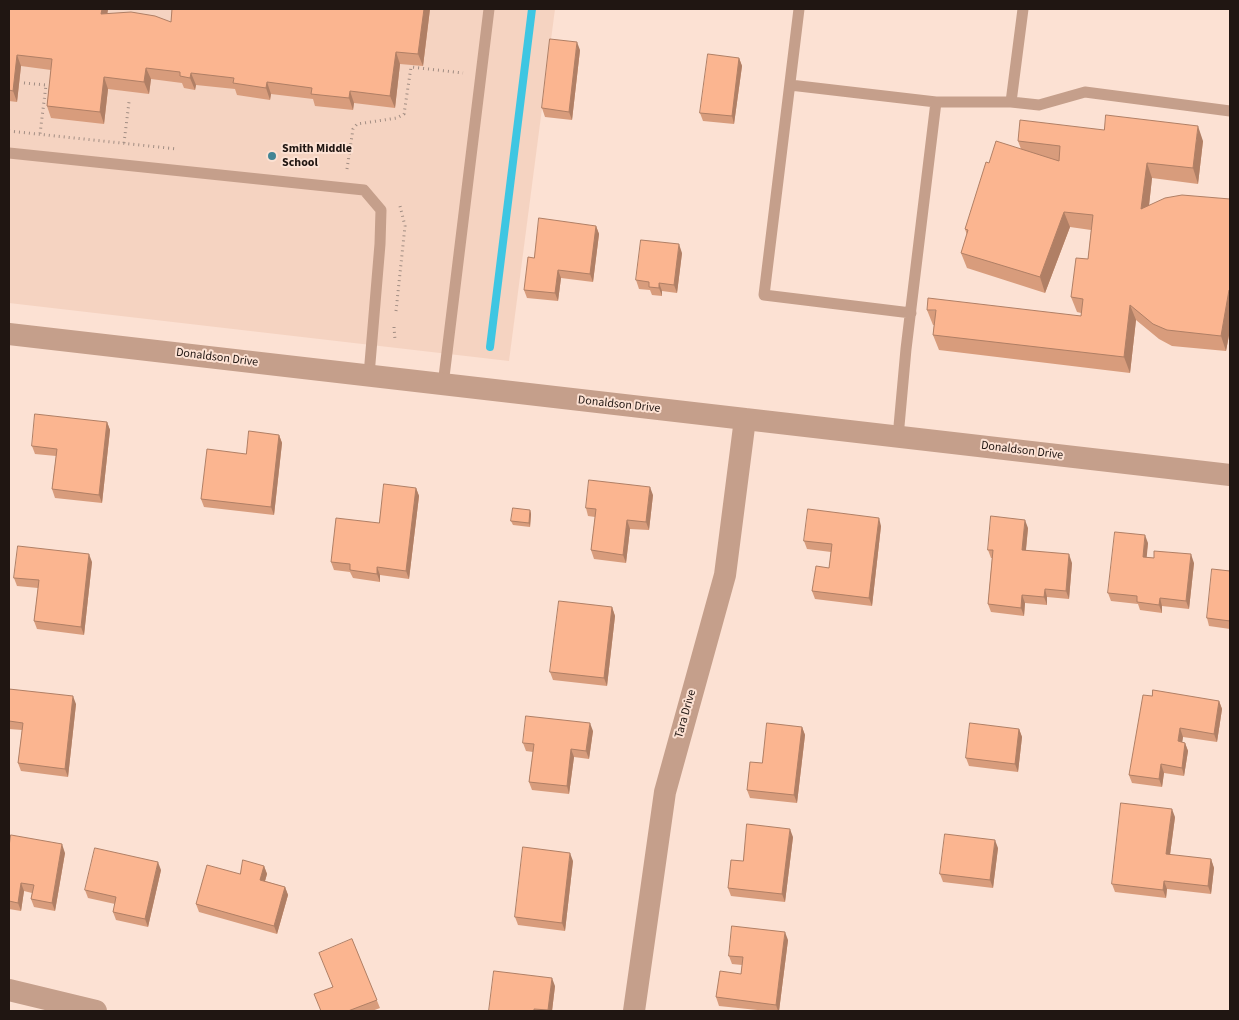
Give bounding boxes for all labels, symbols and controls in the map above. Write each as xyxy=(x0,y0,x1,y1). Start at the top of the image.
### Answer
place label: Smith Middle School xyxy=(282,142,352,170)
marker: Smith Middle School xyxy=(266,150,278,162)
street label: Donaldson Drive xyxy=(175,346,259,370)
street label: Donaldson Drive xyxy=(577,394,661,416)
street label: Donaldson Drive xyxy=(980,439,1064,463)
street label: Tara Drive xyxy=(672,688,700,740)

